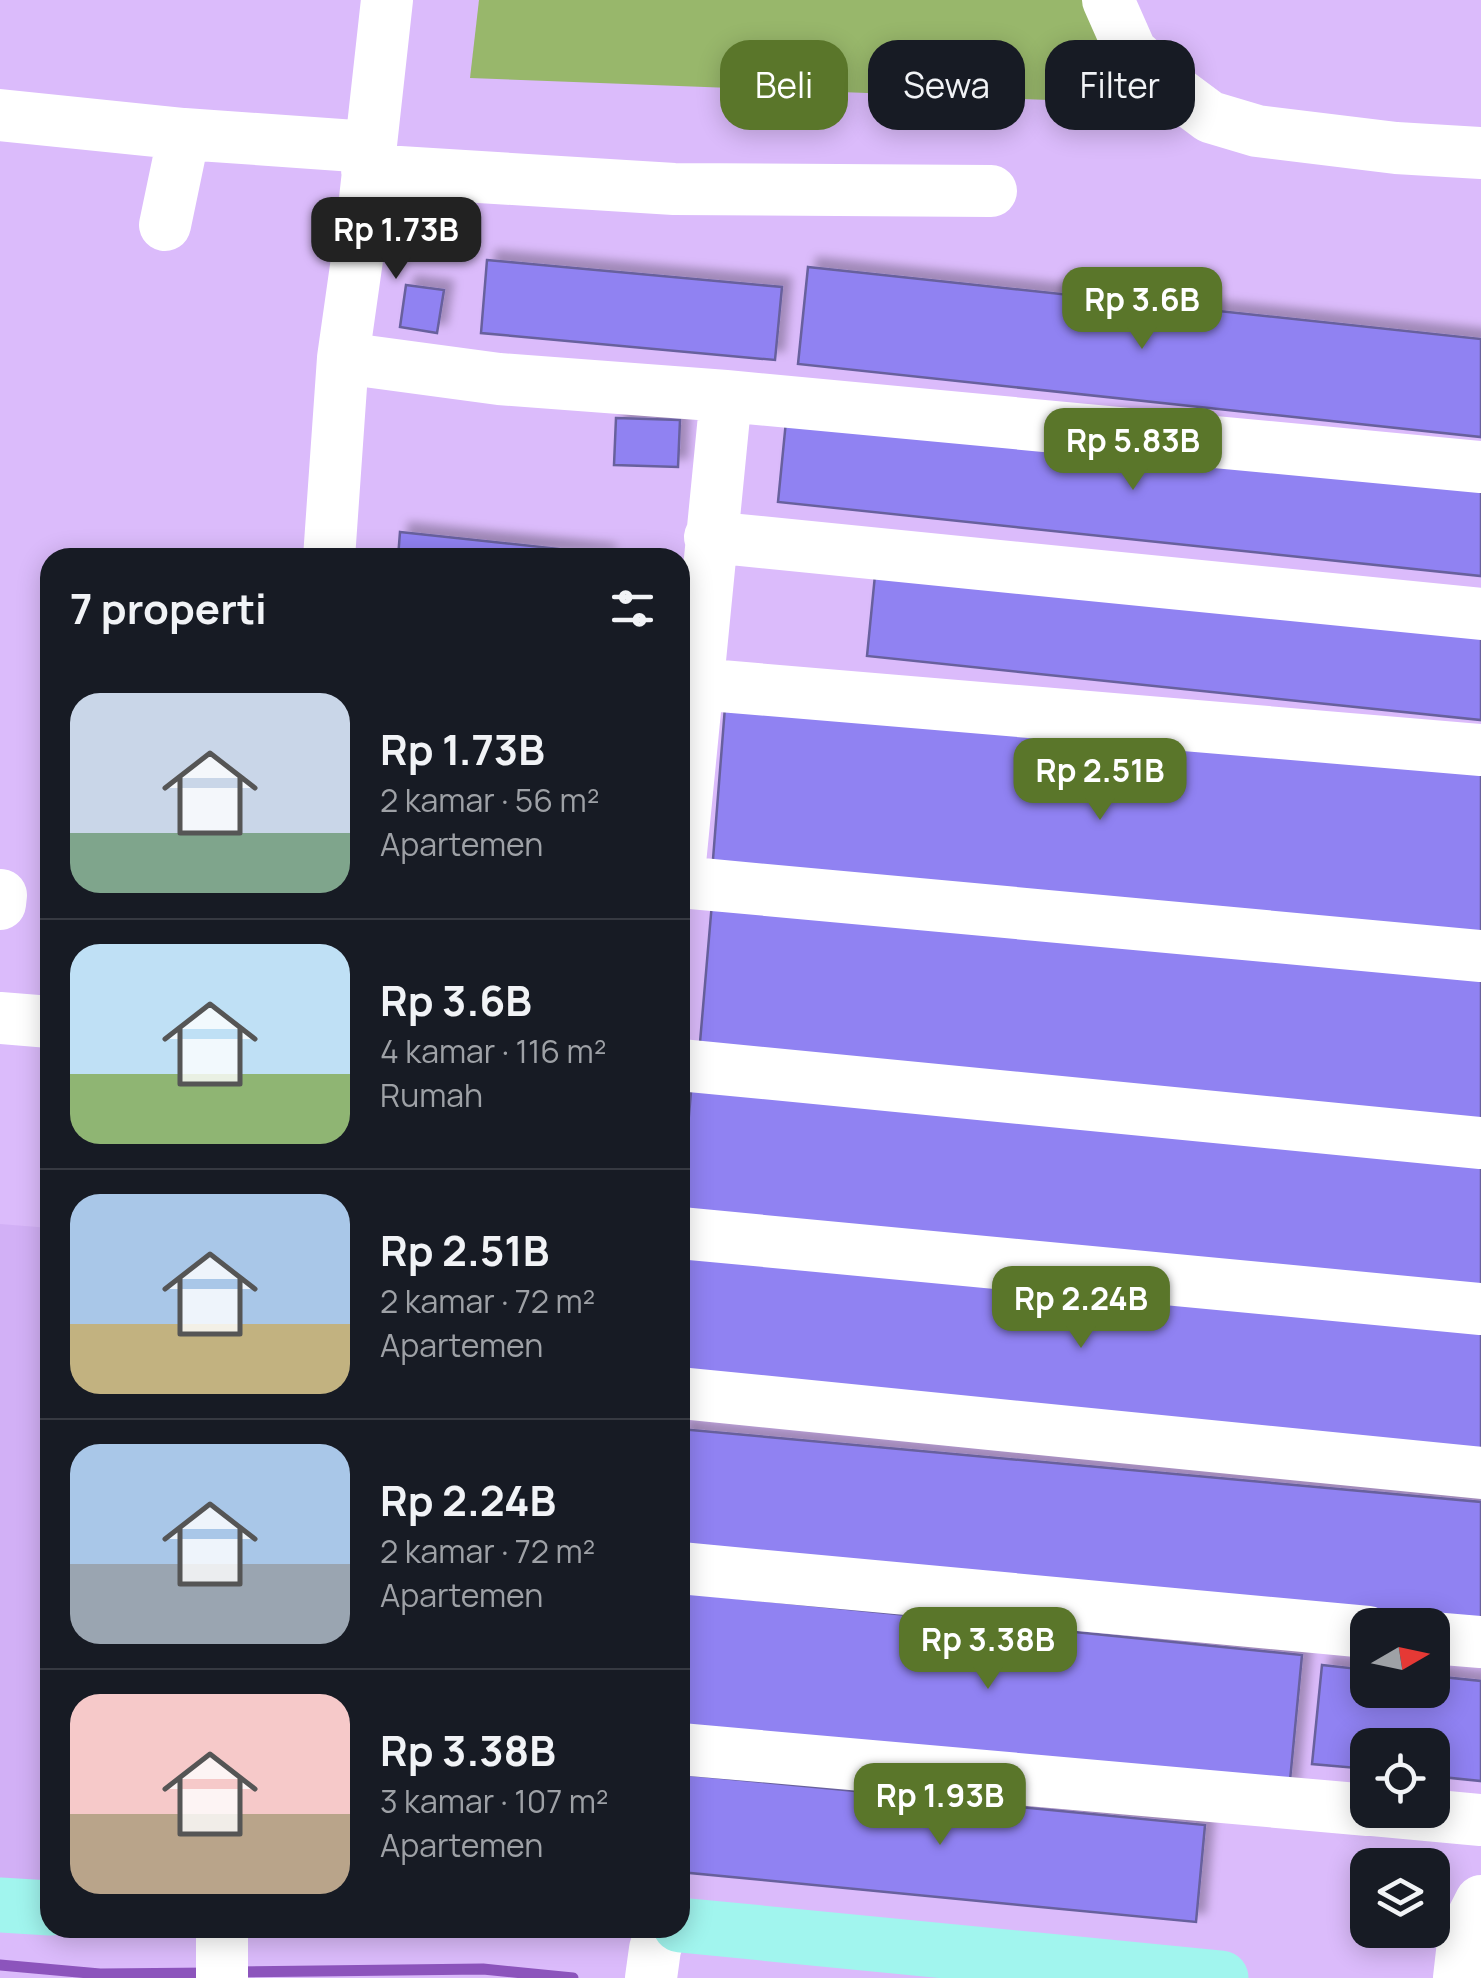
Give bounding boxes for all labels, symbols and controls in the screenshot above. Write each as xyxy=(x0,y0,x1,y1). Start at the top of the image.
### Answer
chip: Beli xyxy=(720,40,848,130)
chip: Sewa xyxy=(868,40,1025,130)
chip: Filter xyxy=(1045,40,1195,130)
pin: Rp 1.73B xyxy=(293,197,499,282)
text: Rp 1.73B xyxy=(333,207,459,251)
pin: Rp 3.6B xyxy=(1050,267,1234,352)
text: Rp 3.6B xyxy=(1084,277,1200,321)
pin: Rp 5.83B xyxy=(1030,408,1236,493)
text: Rp 5.83B xyxy=(1066,418,1200,462)
text: 7 properti xyxy=(70,579,267,637)
icon: filters xyxy=(605,581,660,636)
text: Rp 1.73B xyxy=(380,720,545,778)
icon: home xyxy=(150,733,270,853)
pin: Rp 2.51B xyxy=(997,738,1203,823)
text: Rp 2.51B xyxy=(1036,748,1164,792)
text: 2 kamar · 56 m² xyxy=(380,778,599,822)
text: Apartemen xyxy=(380,822,543,866)
text: Rp 3.6B xyxy=(380,971,532,1029)
icon: home xyxy=(150,984,270,1104)
text: 4 kamar · 116 m² xyxy=(380,1029,607,1073)
text: Rumah xyxy=(380,1073,483,1117)
text: Rp 2.51B xyxy=(380,1221,549,1279)
icon: home xyxy=(150,1234,270,1354)
pin: Rp 2.24B xyxy=(978,1266,1184,1351)
text: Rp 2.24B xyxy=(1014,1276,1148,1320)
text: 2 kamar · 72 m² xyxy=(380,1279,595,1323)
text: Apartemen xyxy=(380,1323,543,1367)
text: Rp 2.24B xyxy=(380,1471,556,1529)
icon: home xyxy=(150,1484,270,1604)
text: 2 kamar · 72 m² xyxy=(380,1529,595,1573)
text: Apartemen xyxy=(380,1573,543,1617)
pin: Rp 3.38B xyxy=(885,1607,1091,1692)
north arrow xyxy=(1350,1608,1450,1708)
map controls xyxy=(1350,1608,1450,1948)
text: Rp 3.38B xyxy=(921,1617,1055,1661)
text: Rp 3.38B xyxy=(380,1721,556,1779)
button: locate xyxy=(1350,1728,1450,1828)
icon: home xyxy=(150,1734,270,1854)
pin: Rp 1.93B xyxy=(837,1763,1043,1848)
text: Rp 1.93B xyxy=(876,1773,1004,1817)
text: 3 kamar · 107 m² xyxy=(380,1779,609,1823)
text: Apartemen xyxy=(380,1823,543,1867)
button: layers xyxy=(1350,1848,1450,1948)

